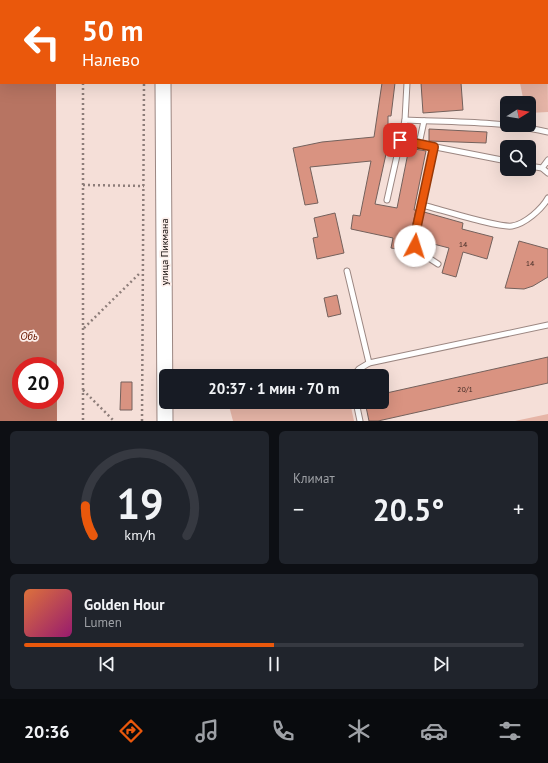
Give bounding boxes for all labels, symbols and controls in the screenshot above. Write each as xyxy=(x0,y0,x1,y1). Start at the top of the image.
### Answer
text: 50 m xyxy=(82,12,143,49)
icon: left xyxy=(16,16,68,68)
text: Налево xyxy=(82,48,140,71)
north arrow xyxy=(500,96,536,132)
map controls xyxy=(500,96,536,176)
pin xyxy=(383,123,417,157)
icon: arrive xyxy=(389,129,411,151)
button: search xyxy=(500,140,536,176)
street label: улица Пикмана xyxy=(158,219,171,285)
position arrow xyxy=(394,225,436,267)
house number: 14 xyxy=(459,239,468,249)
house number: 14 xyxy=(526,258,535,268)
water label: Обь xyxy=(20,329,38,343)
speed limit sign: 20 xyxy=(12,357,64,409)
text: 20:37 · 1 мин · 70 m xyxy=(208,379,340,398)
house number: 20/1 xyxy=(457,384,473,394)
text: Климат xyxy=(293,470,335,487)
text: 19 xyxy=(116,476,163,529)
text: 20.5° xyxy=(373,490,444,529)
text: − xyxy=(293,495,304,523)
text: + xyxy=(513,495,524,523)
text: km/h xyxy=(124,524,155,543)
text: Golden Hour xyxy=(84,595,164,614)
text: Lumen xyxy=(84,614,122,631)
icon: previous xyxy=(96,653,118,675)
icon: pause xyxy=(263,653,285,675)
icon: next xyxy=(430,653,452,675)
icon: directions xyxy=(117,717,145,745)
icon: music xyxy=(193,717,221,745)
icon: phone xyxy=(269,717,297,745)
icon: climate xyxy=(345,717,373,745)
icon: car xyxy=(420,717,448,745)
icon: filters xyxy=(496,717,524,745)
text: 20:36 xyxy=(24,720,70,743)

